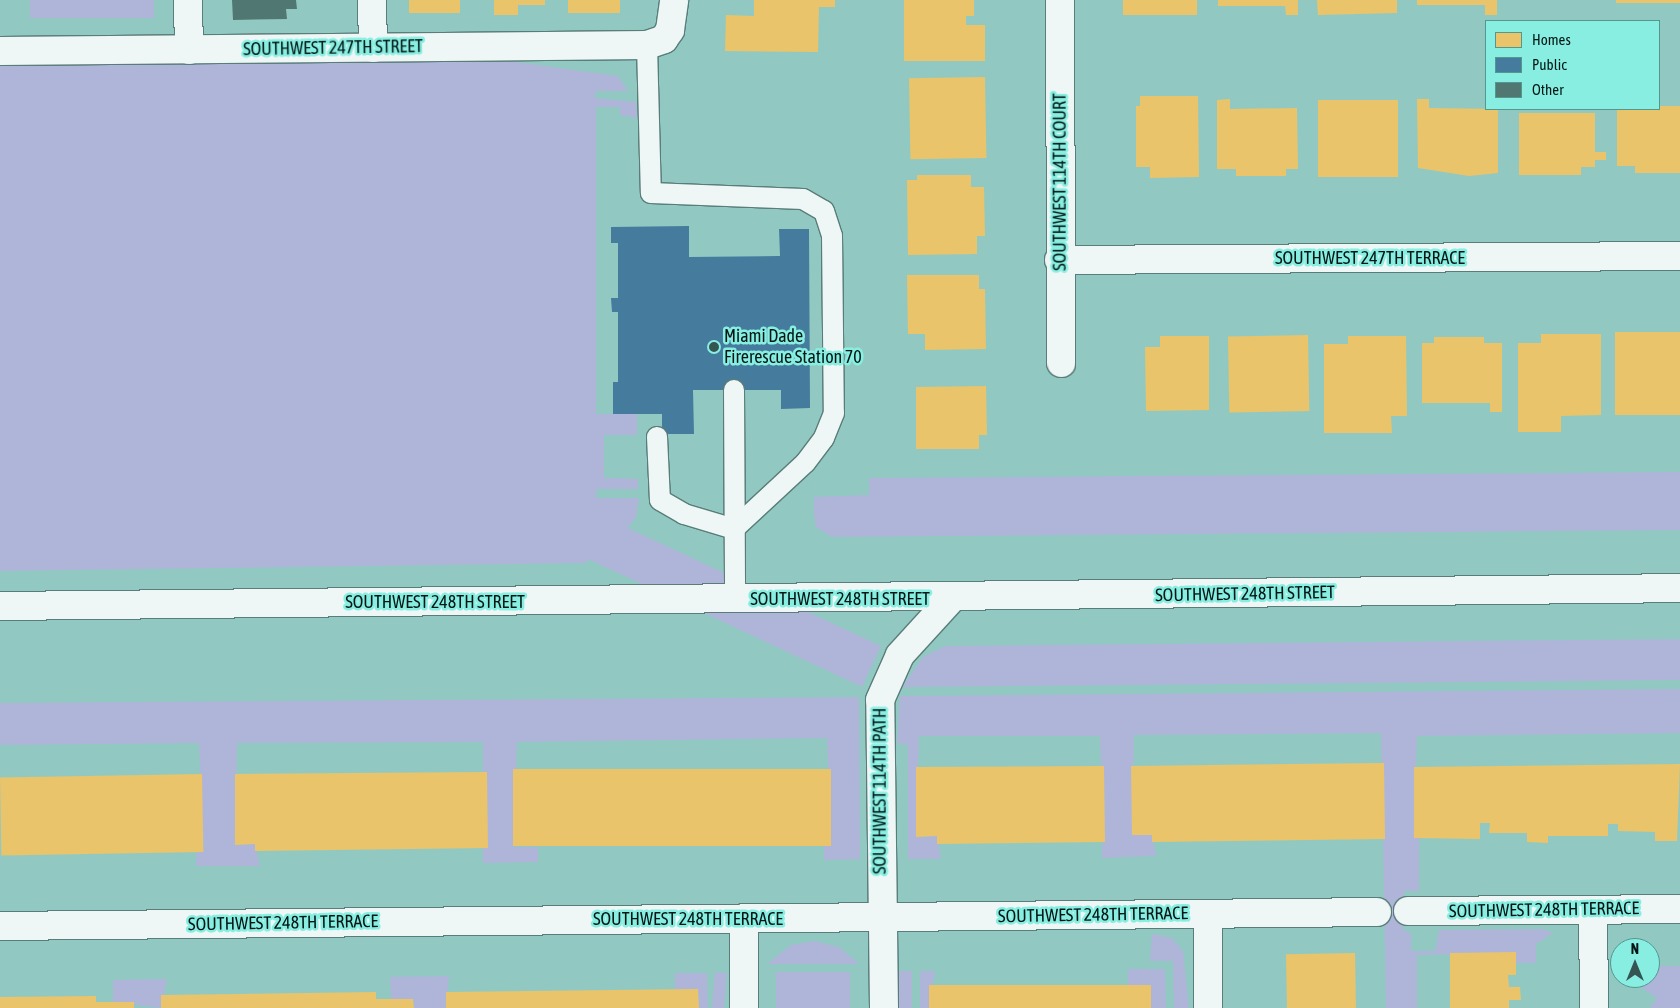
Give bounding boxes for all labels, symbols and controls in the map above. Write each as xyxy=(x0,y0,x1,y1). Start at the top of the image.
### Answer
legend xyxy=(1485,20,1660,110)
text: Homes xyxy=(1532,31,1571,48)
street label: SOUTHWEST 247TH STREET xyxy=(243,36,423,60)
text: Public xyxy=(1532,56,1567,73)
text: Other xyxy=(1532,81,1564,98)
street label: SOUTHWEST 114TH COURT xyxy=(1049,93,1071,271)
street label: SOUTHWEST 247TH TERRACE xyxy=(1275,247,1465,269)
place label: Miami Dade Firerescue Station 70 xyxy=(724,326,862,368)
marker: Miami Dade Firerescue Station 70 xyxy=(708,341,720,353)
street label: SOUTHWEST 248TH STREET xyxy=(1155,582,1335,606)
street label: SOUTHWEST 248TH STREET xyxy=(750,588,930,610)
street label: SOUTHWEST 248TH STREET xyxy=(345,591,525,613)
street label: SOUTHWEST 114TH PATH xyxy=(869,708,891,874)
street label: SOUTHWEST 248TH TERRACE xyxy=(1449,898,1639,922)
street label: SOUTHWEST 248TH TERRACE xyxy=(998,903,1188,927)
street label: SOUTHWEST 248TH TERRACE xyxy=(593,908,783,930)
street label: SOUTHWEST 248TH TERRACE xyxy=(188,911,378,935)
north arrow xyxy=(1610,938,1660,988)
text: N xyxy=(1631,941,1639,957)

